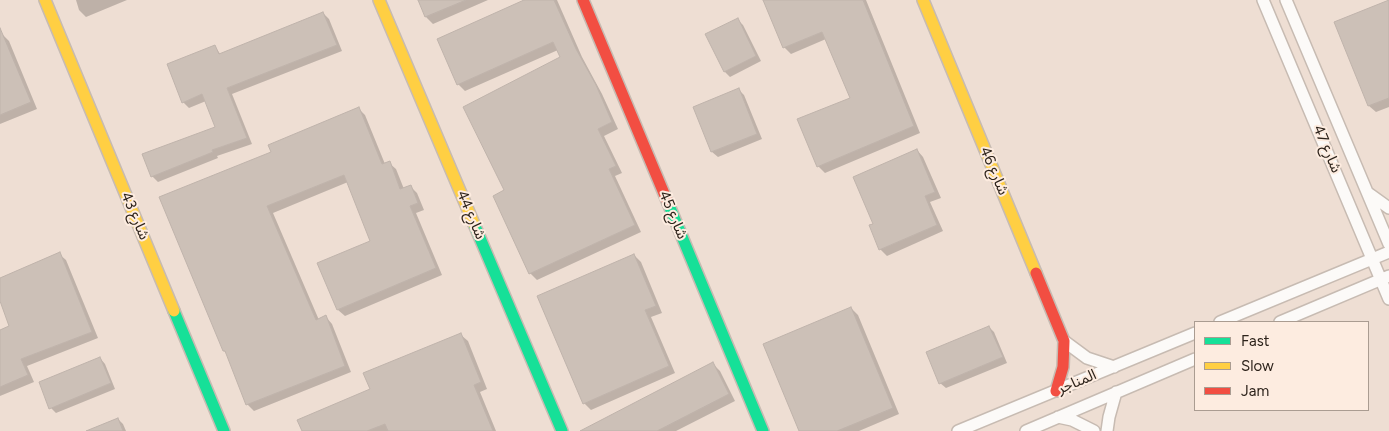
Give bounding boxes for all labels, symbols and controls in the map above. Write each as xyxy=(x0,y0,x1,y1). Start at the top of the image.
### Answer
street label: شارع 47 xyxy=(1309,122,1345,176)
street label: شارع 46 xyxy=(976,144,1012,198)
street label: شارع 44 xyxy=(453,188,489,242)
street label: شارع 45 xyxy=(655,188,691,242)
street label: شارع 43 xyxy=(117,189,153,243)
legend xyxy=(1194,321,1369,411)
text: Fast xyxy=(1241,332,1269,350)
text: Slow xyxy=(1241,357,1274,375)
street label: المناجر xyxy=(1055,366,1099,398)
text: Jam xyxy=(1241,382,1269,400)

